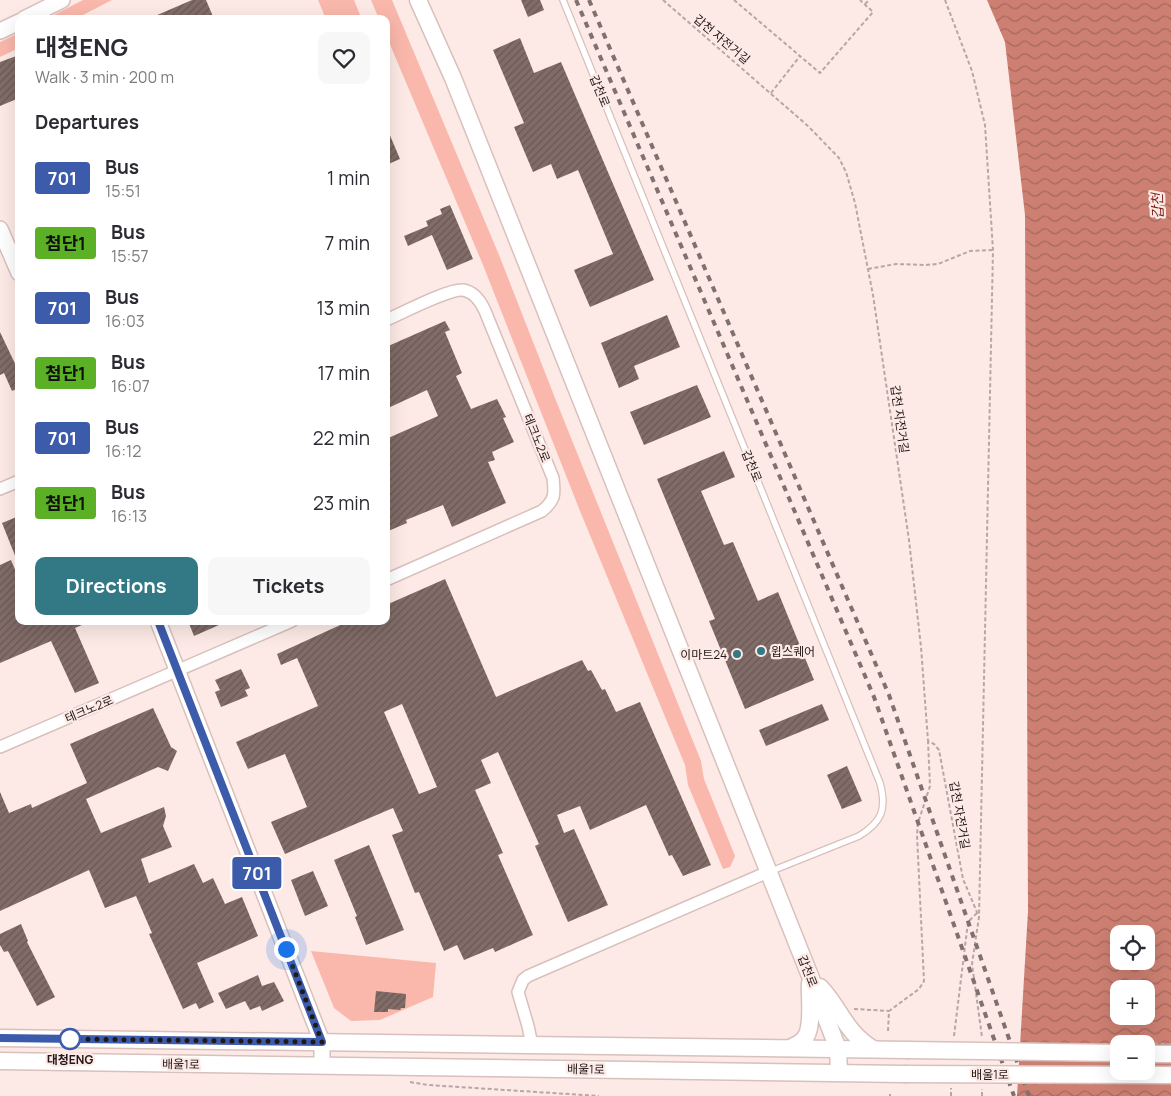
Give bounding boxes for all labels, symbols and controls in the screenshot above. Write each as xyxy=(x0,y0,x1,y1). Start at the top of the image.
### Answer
street label: 갑천 자전거길 xyxy=(690,10,754,68)
text: 대청ENG xyxy=(35,30,128,63)
button: heart xyxy=(318,32,370,84)
text: Walk · 3 min · 200 m xyxy=(35,66,174,88)
street label: 갑천로 xyxy=(586,72,614,110)
text: Departures xyxy=(35,109,139,135)
text: Bus xyxy=(105,154,139,180)
text: 1 min xyxy=(327,165,370,191)
text: 701 xyxy=(48,166,77,190)
text: 15:51 xyxy=(105,180,141,202)
water label: 갑천 xyxy=(1147,192,1167,219)
text: Bus xyxy=(111,219,145,245)
text: 7 min xyxy=(325,230,370,256)
text: 첨단1 xyxy=(45,231,86,255)
text: 15:57 xyxy=(111,245,149,267)
text: Bus xyxy=(105,284,139,310)
text: 13 min xyxy=(316,295,370,321)
text: 701 xyxy=(48,296,77,320)
text: 16:03 xyxy=(105,310,145,332)
text: Bus xyxy=(111,349,145,375)
text: 17 min xyxy=(317,360,370,386)
text: 첨단1 xyxy=(45,361,86,385)
text: 16:07 xyxy=(111,375,150,397)
street label: 갑천 자전거길 xyxy=(887,384,913,454)
street label: 테크노2로 xyxy=(520,411,554,465)
text: Bus xyxy=(105,414,139,440)
text: 22 min xyxy=(313,425,370,451)
text: 701 xyxy=(48,426,77,450)
text: 16:12 xyxy=(105,440,141,462)
street label: 갑천로 xyxy=(738,447,766,485)
text: Bus xyxy=(111,479,145,505)
text: 23 min xyxy=(313,490,370,516)
text: 첨단1 xyxy=(45,491,86,515)
text: 16:13 xyxy=(111,505,147,527)
button: Directions xyxy=(35,557,198,615)
button: Tickets xyxy=(208,557,370,615)
place label: 윕스퀘어 xyxy=(771,643,815,660)
marker: 윕스퀘어 xyxy=(755,645,767,657)
place label: 이마트24 xyxy=(680,646,727,663)
marker: 이마트24 xyxy=(731,648,743,660)
street label: 테크노2로 xyxy=(62,691,116,727)
street label: 갑천 자전거길 xyxy=(946,780,974,850)
line badge: 701 xyxy=(228,857,286,889)
text: 701 xyxy=(242,861,272,885)
map controls xyxy=(1110,925,1155,1080)
button: locate xyxy=(1110,925,1155,970)
your location xyxy=(274,937,299,962)
street label: 갑천로 xyxy=(794,952,822,990)
button: + xyxy=(1110,980,1155,1025)
marker: 대청ENG xyxy=(59,1028,81,1050)
button: − xyxy=(1110,1035,1155,1080)
place label: 대청ENG xyxy=(47,1051,93,1068)
street label: 배울1로 xyxy=(162,1055,200,1073)
street label: 배울1로 xyxy=(567,1060,605,1078)
street label: 배울1로 xyxy=(971,1066,1009,1083)

